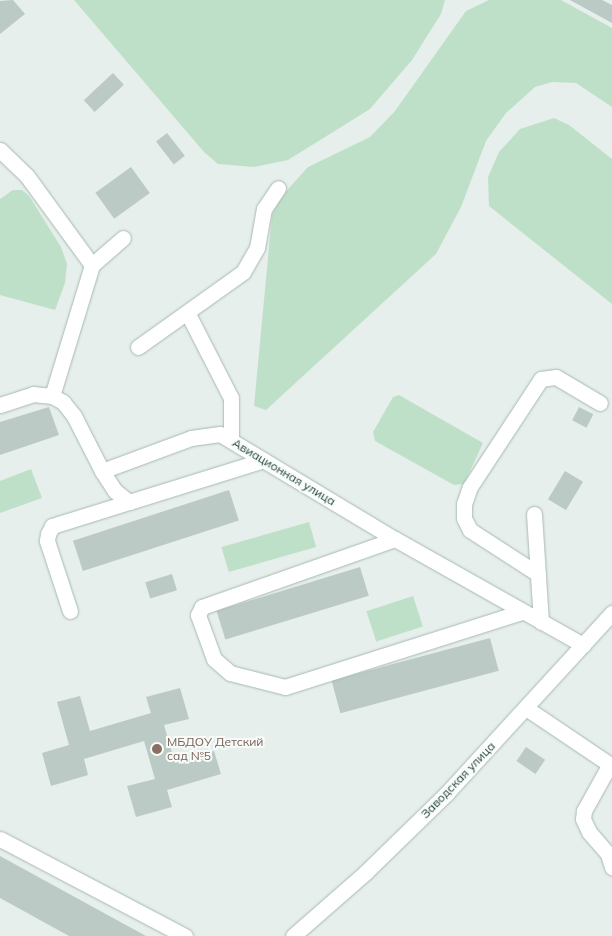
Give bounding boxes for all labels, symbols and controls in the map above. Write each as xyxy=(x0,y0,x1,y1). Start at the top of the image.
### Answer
street label: Авиационная улица xyxy=(230,435,338,509)
place label: МБДОУ Детский сад №5 xyxy=(167,735,263,763)
street label: Заводская улица xyxy=(418,739,498,821)
marker: МБДОУ Детский сад №5 xyxy=(151,743,163,755)

